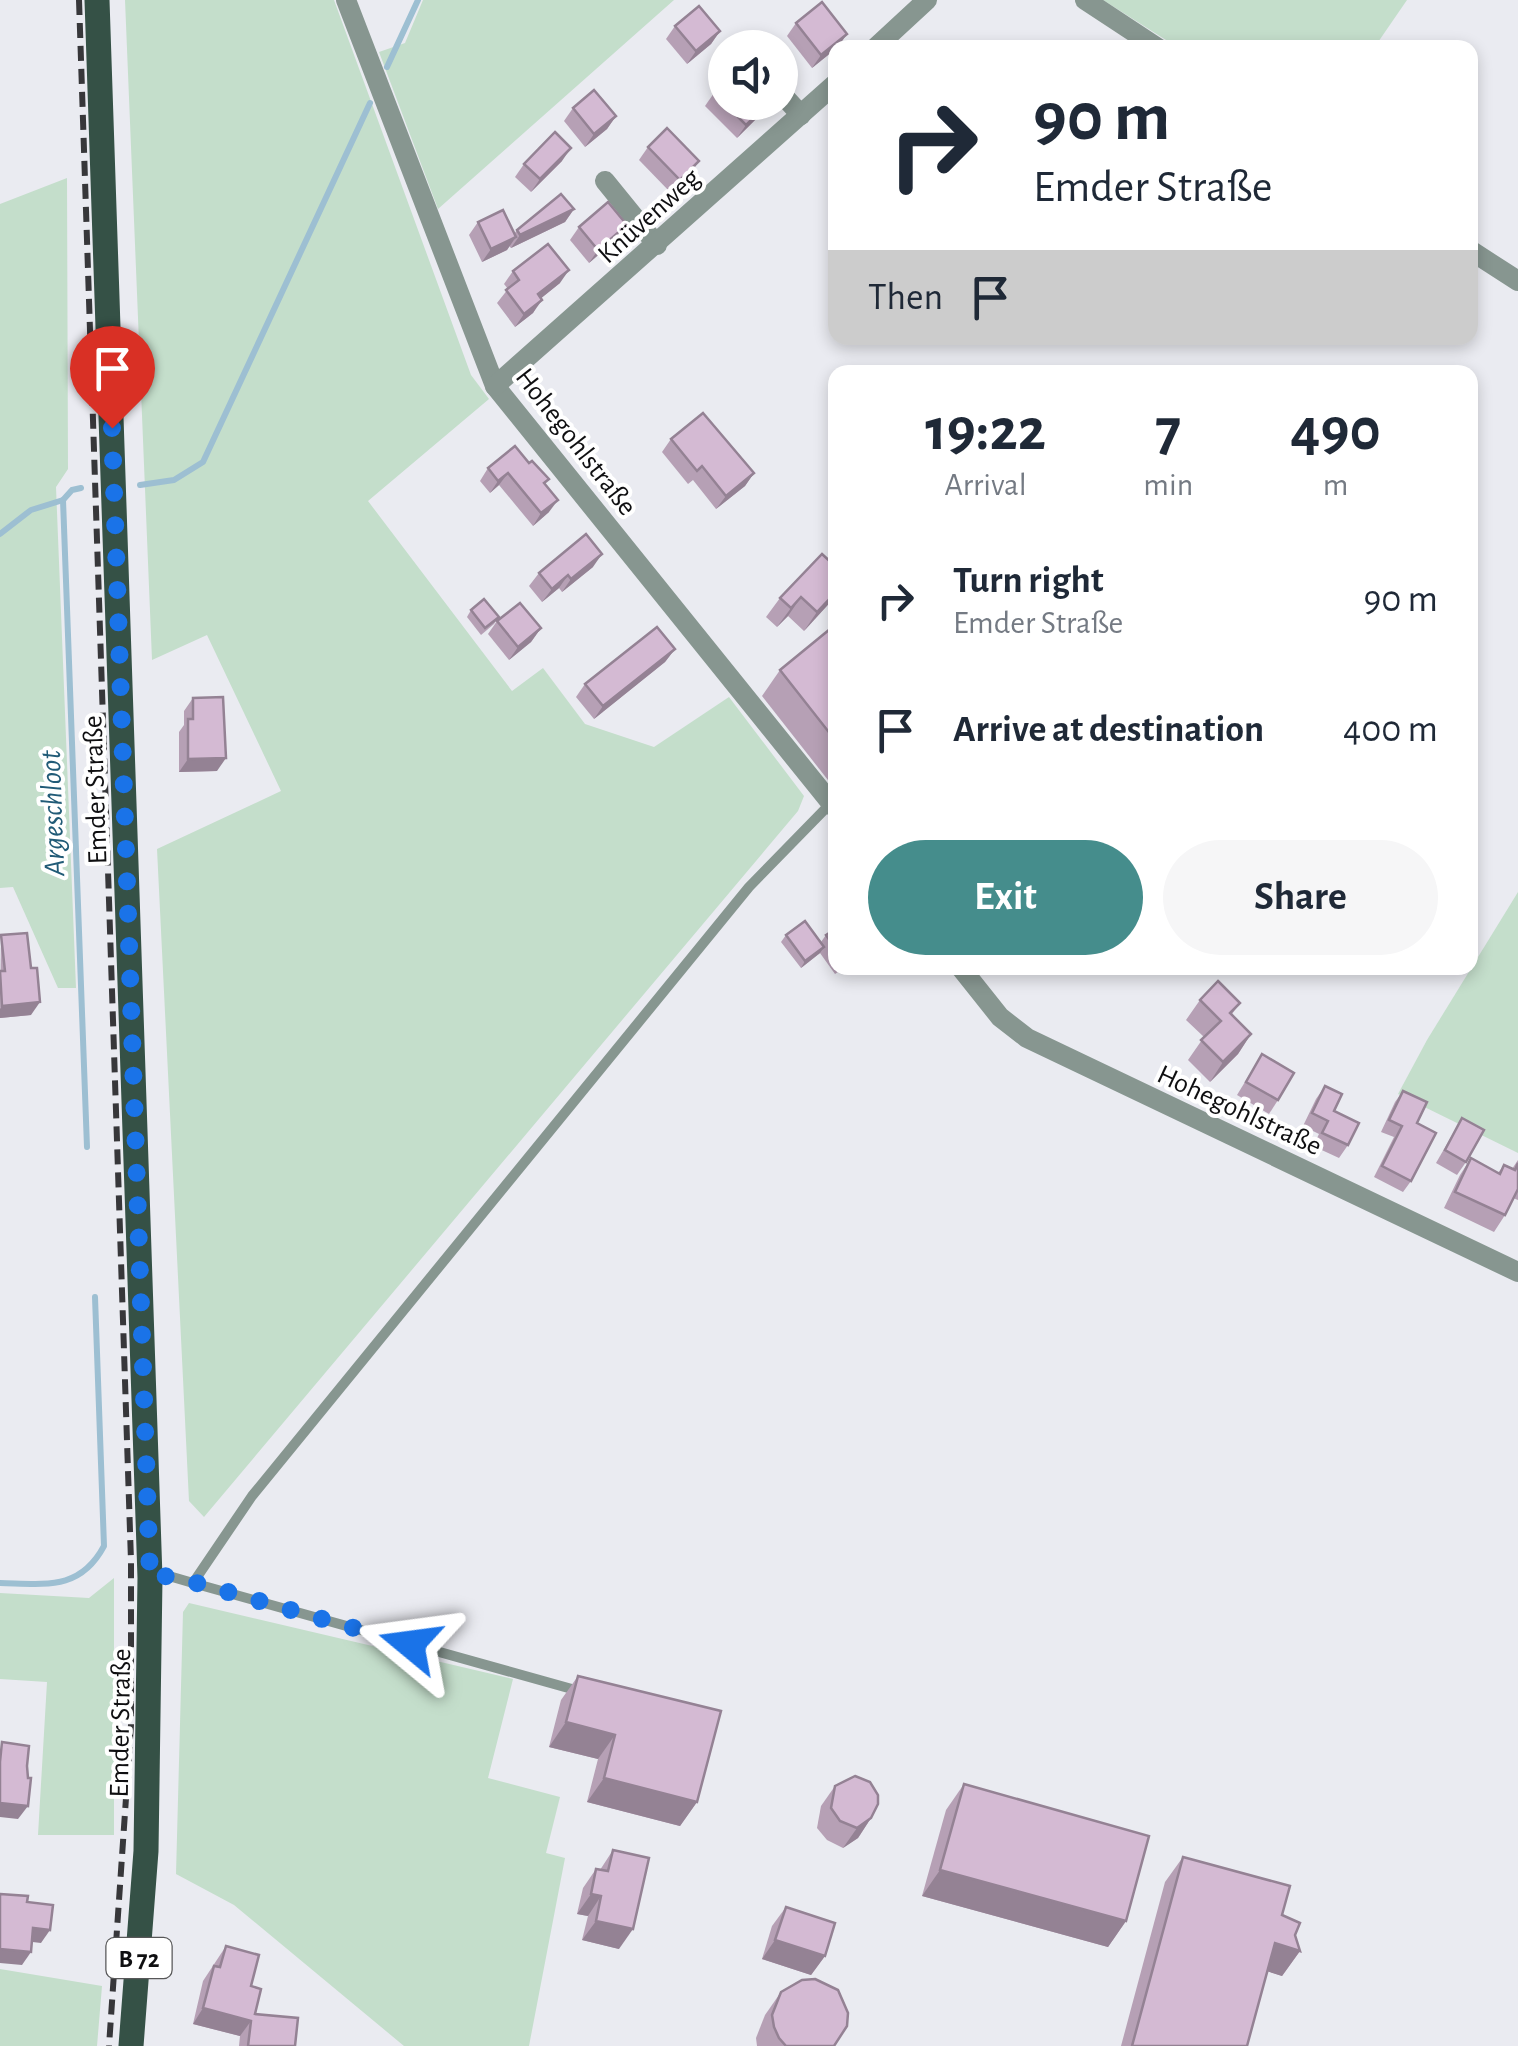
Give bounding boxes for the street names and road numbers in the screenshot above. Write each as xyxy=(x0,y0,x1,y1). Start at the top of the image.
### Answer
street label: Knüvenweg xyxy=(593,164,706,269)
street label: Hohegohlstraße xyxy=(510,364,641,521)
street label: Emder Straße xyxy=(79,715,113,865)
street label: Hohegohlstraße xyxy=(1153,1061,1326,1161)
street label: Emder Straße xyxy=(106,1648,136,1798)
road number: B 72 xyxy=(106,1938,172,1978)

